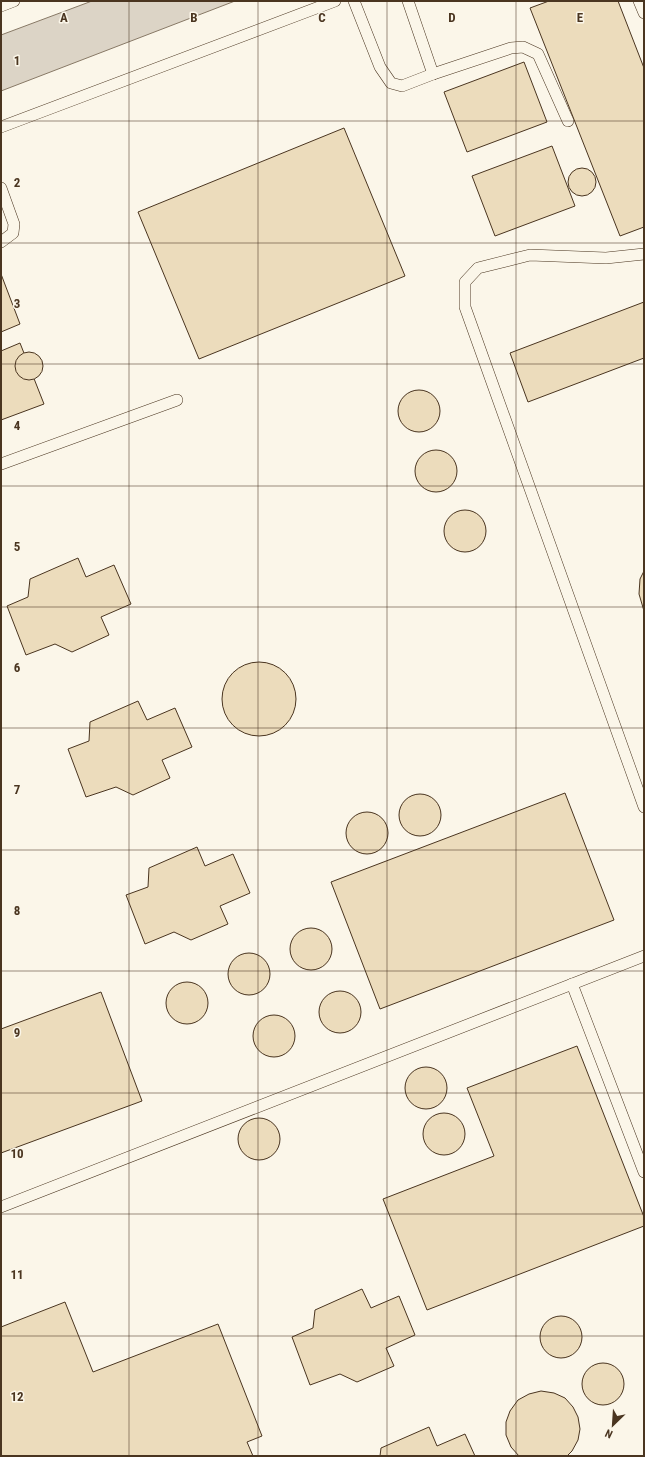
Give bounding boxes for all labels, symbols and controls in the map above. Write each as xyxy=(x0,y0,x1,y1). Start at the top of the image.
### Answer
text: A xyxy=(60,10,68,25)
text: B xyxy=(190,10,198,25)
text: C xyxy=(318,10,326,25)
text: D xyxy=(448,10,456,25)
text: E xyxy=(577,10,584,25)
text: 1 xyxy=(14,53,20,68)
text: 2 xyxy=(14,175,21,190)
text: 3 xyxy=(14,296,20,311)
text: 4 xyxy=(14,418,21,433)
text: 5 xyxy=(14,539,21,554)
text: 6 xyxy=(14,660,21,675)
text: 7 xyxy=(14,782,21,797)
text: 8 xyxy=(14,903,20,918)
text: 9 xyxy=(14,1025,20,1040)
text: 10 xyxy=(10,1146,24,1161)
text: 11 xyxy=(10,1267,24,1282)
text: 12 xyxy=(10,1389,24,1404)
north arrow xyxy=(593,1405,633,1445)
text: N xyxy=(603,1426,615,1441)

